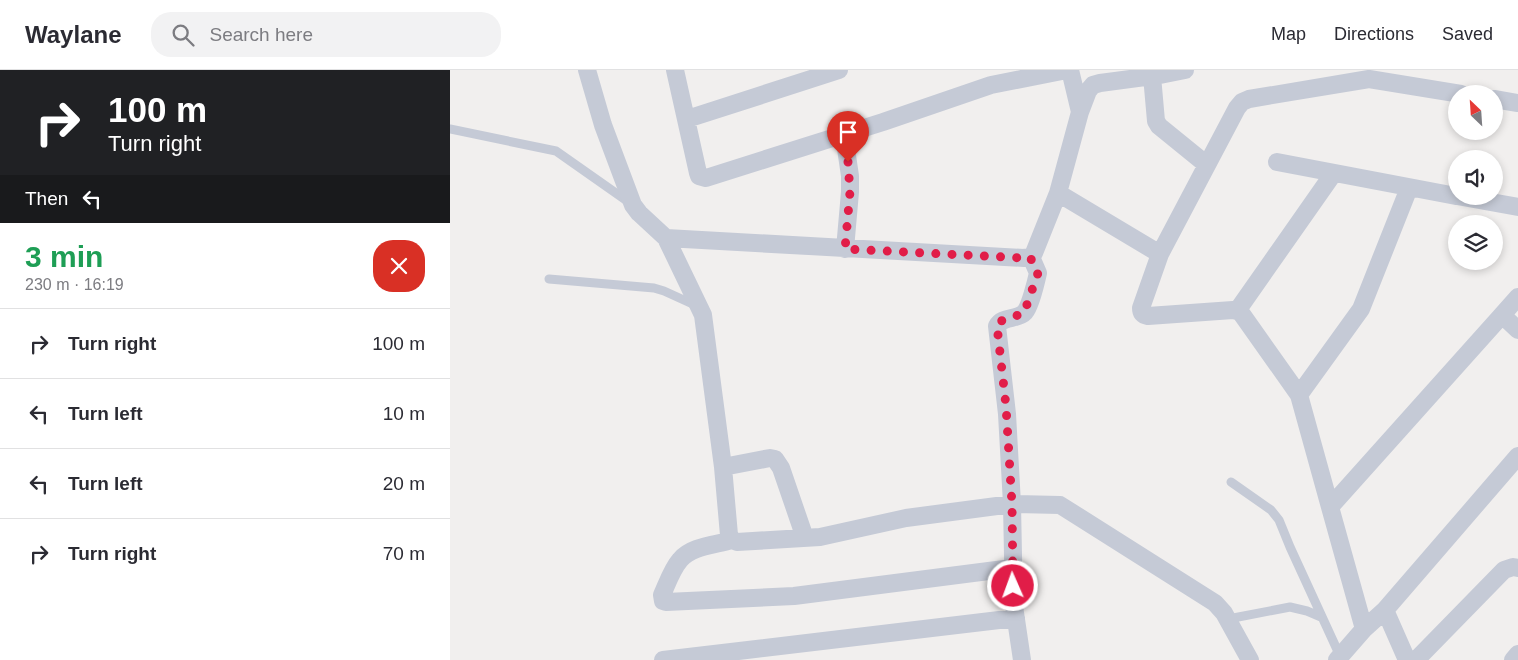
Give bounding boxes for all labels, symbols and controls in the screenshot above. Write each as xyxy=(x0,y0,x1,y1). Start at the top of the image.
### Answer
search box xyxy=(151,12,501,57)
text: Waylane xyxy=(25,21,121,48)
icon: search xyxy=(169,21,197,49)
text: Search here xyxy=(209,24,313,45)
text: Map xyxy=(1271,24,1306,44)
text: Directions xyxy=(1334,24,1414,44)
text: Saved xyxy=(1442,24,1493,44)
north arrow xyxy=(1448,85,1502,140)
map controls xyxy=(1448,85,1503,270)
icon: right xyxy=(25,90,90,155)
text: 100 m xyxy=(108,90,207,129)
pin xyxy=(827,111,869,162)
icon: arrive xyxy=(834,118,862,146)
text: Turn right xyxy=(108,131,201,156)
button: sound xyxy=(1448,150,1503,205)
icon: left xyxy=(78,185,106,213)
text: Then xyxy=(25,188,68,209)
button: layers xyxy=(1448,215,1503,270)
text: 3 min xyxy=(25,240,103,273)
button: close xyxy=(373,240,425,292)
text: 230 m · 16:19 xyxy=(25,276,124,293)
icon: right xyxy=(25,330,53,358)
text: Turn right xyxy=(68,333,156,354)
text: 100 m xyxy=(372,333,425,354)
icon: left xyxy=(25,400,53,428)
text: Turn left xyxy=(68,403,143,424)
text: 10 m xyxy=(383,403,425,424)
icon: left xyxy=(25,470,53,498)
text: Turn left xyxy=(68,473,143,494)
text: 20 m xyxy=(383,473,425,494)
icon: right xyxy=(25,540,53,568)
text: Turn right xyxy=(68,543,156,564)
text: 70 m xyxy=(383,543,425,564)
position arrow xyxy=(986,559,1038,611)

